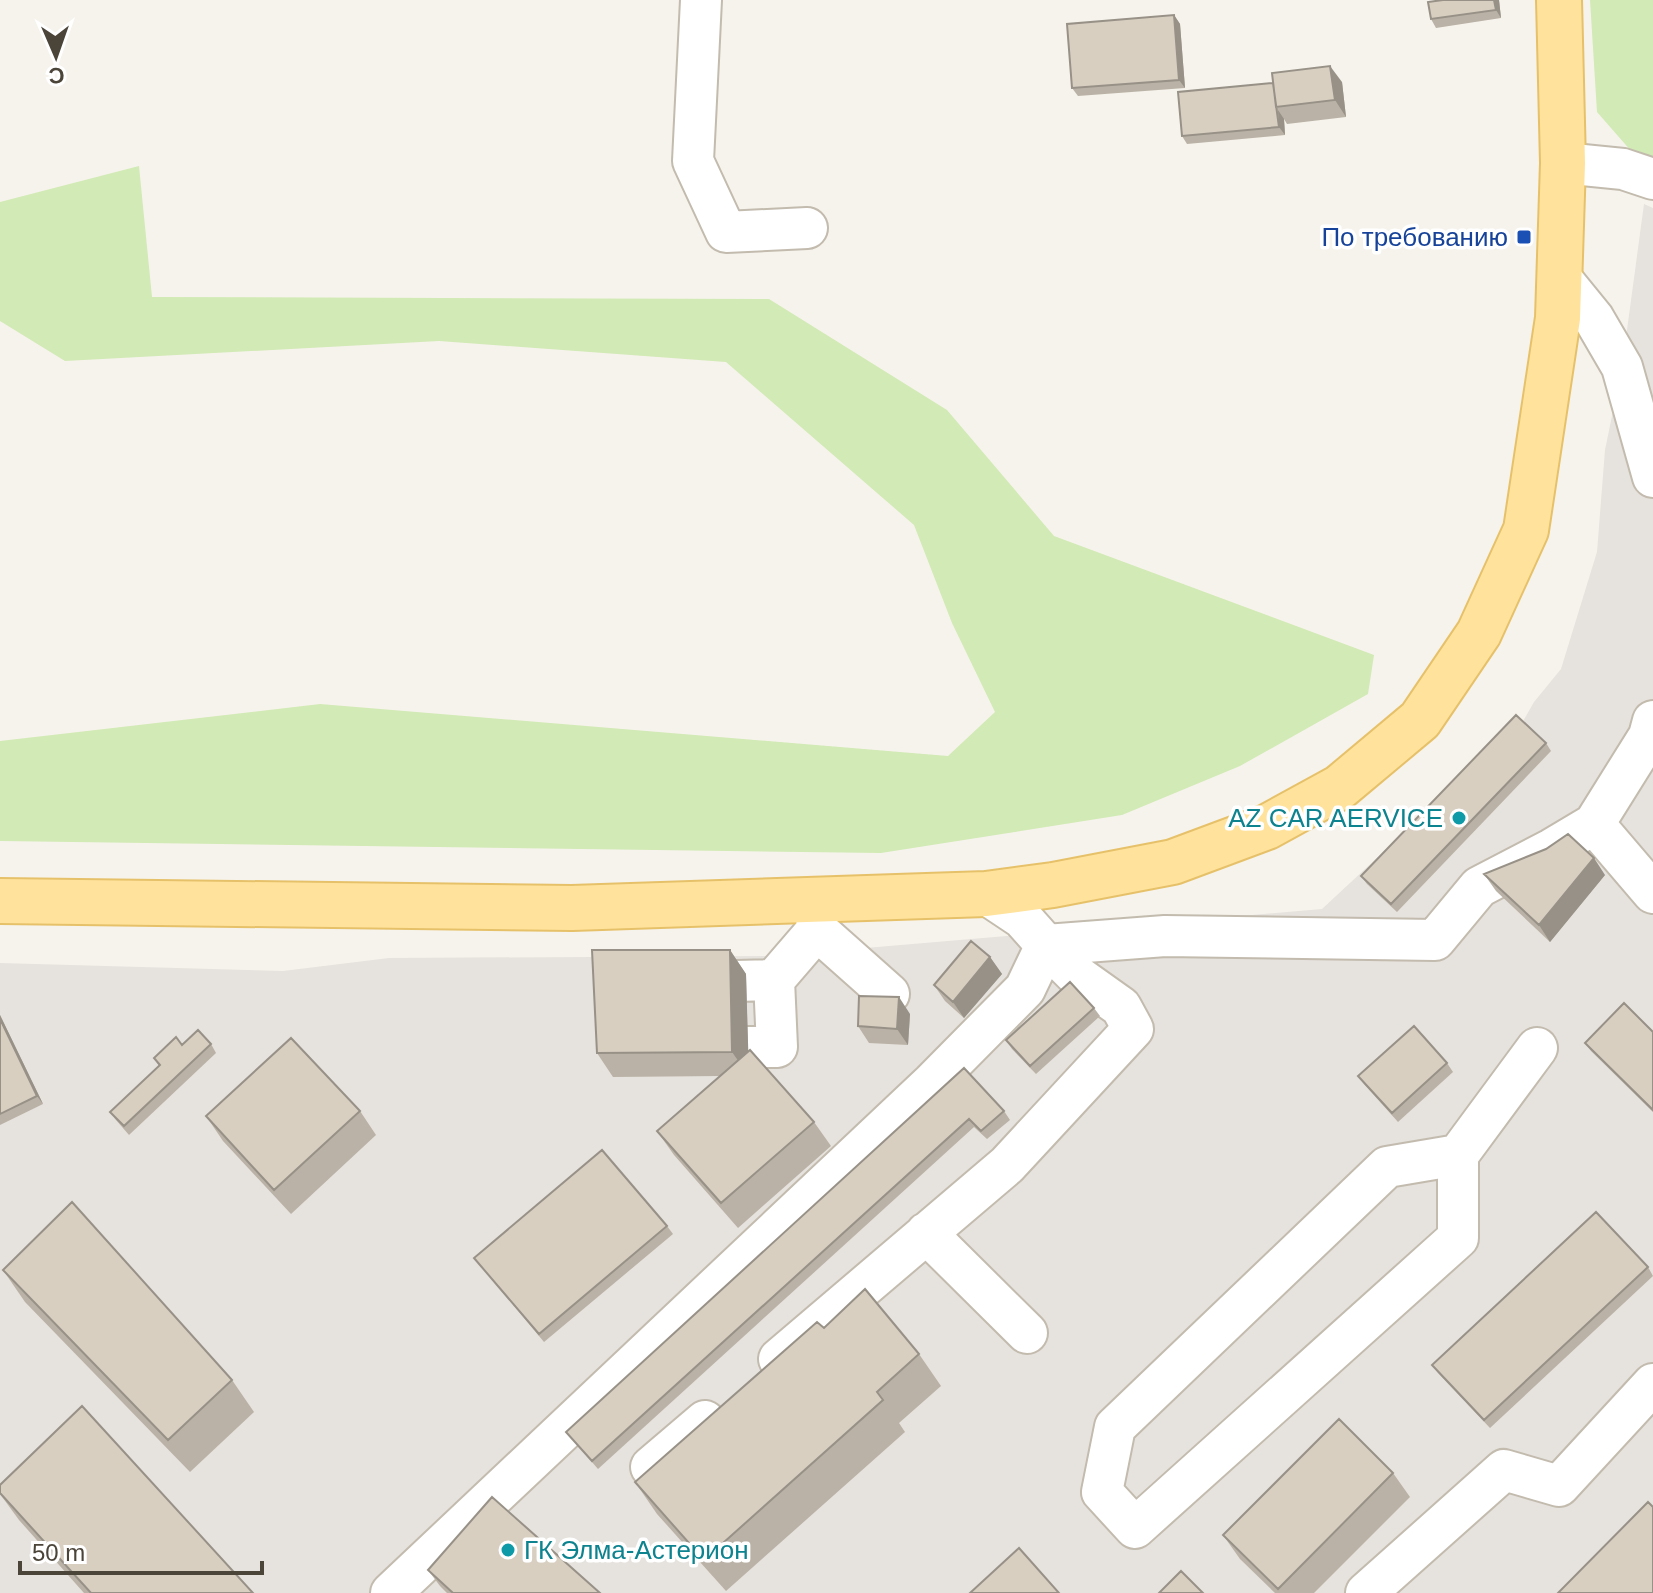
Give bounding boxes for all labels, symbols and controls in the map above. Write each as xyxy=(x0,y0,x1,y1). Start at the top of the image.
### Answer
north arrow xyxy=(16,16,96,96)
text: С xyxy=(48,63,65,88)
place label: По требованию xyxy=(1321,222,1508,252)
marker: По требованию xyxy=(1515,228,1533,246)
place label: AZ CAR AERVICE xyxy=(1228,803,1443,833)
marker: AZ CAR AERVICE xyxy=(1450,809,1468,827)
scale bar xyxy=(20,1525,262,1575)
place label: ГК Элма-Астерион xyxy=(524,1535,749,1565)
text: 50 m xyxy=(32,1539,85,1566)
marker: ГК Элма-Астерион xyxy=(499,1541,517,1559)

